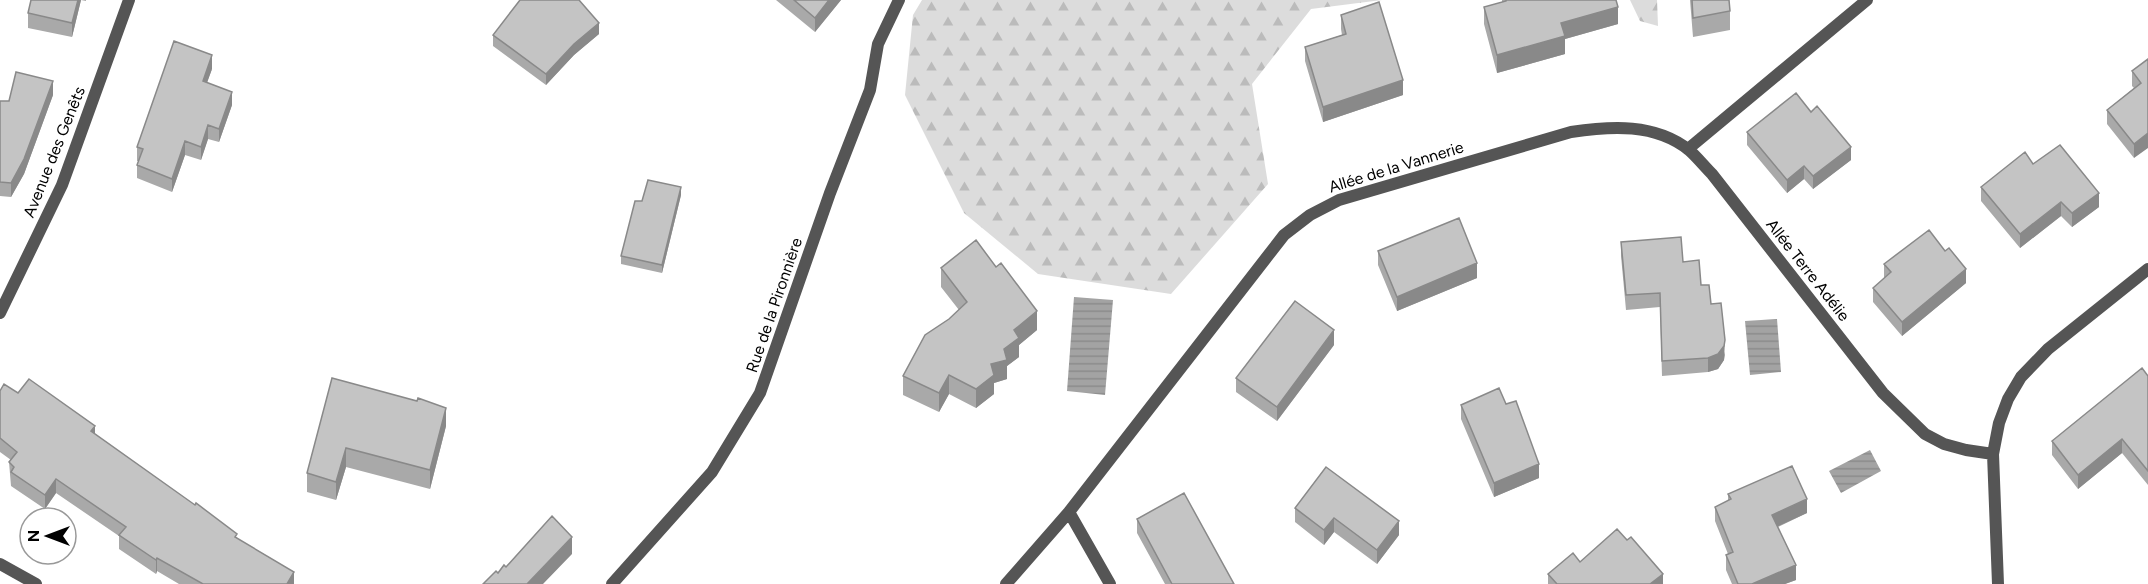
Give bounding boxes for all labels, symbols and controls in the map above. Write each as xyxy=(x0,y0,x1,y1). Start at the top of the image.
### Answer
street label: Avenue des Genêts xyxy=(19,84,89,220)
street label: Allée de la Vannerie xyxy=(1326,137,1466,197)
street label: Allée Terre Adélie xyxy=(1762,215,1854,325)
street label: Rue de la Pironnière xyxy=(742,235,806,375)
north arrow xyxy=(18,506,78,566)
text: N xyxy=(24,530,43,542)

